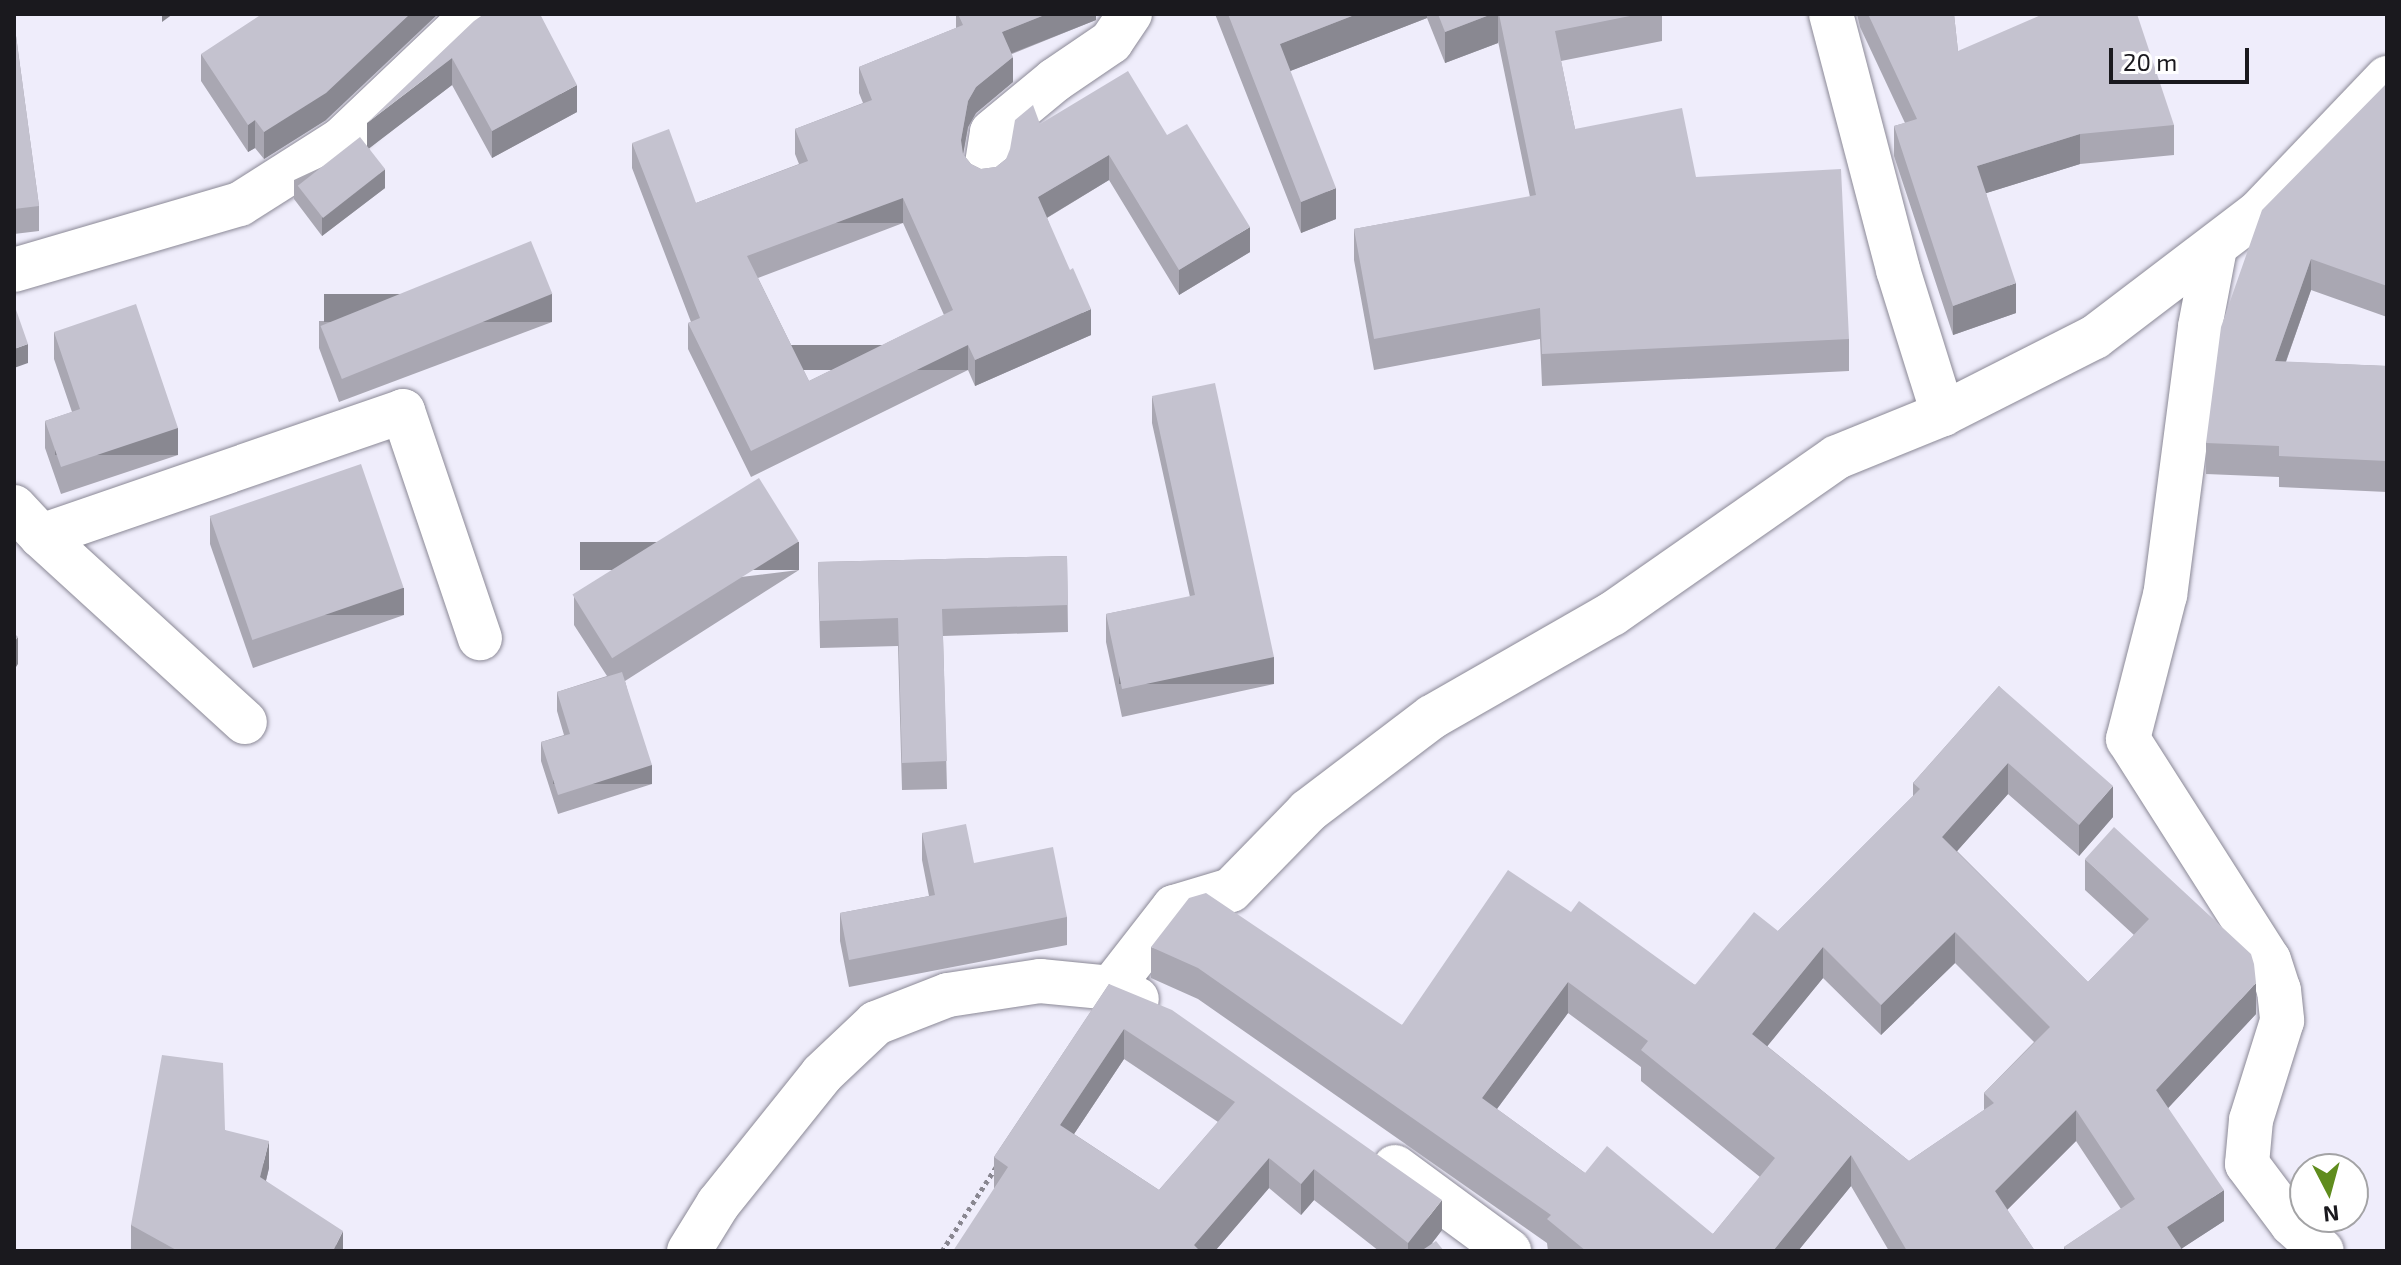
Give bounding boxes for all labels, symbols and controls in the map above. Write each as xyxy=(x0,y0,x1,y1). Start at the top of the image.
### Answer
scale bar xyxy=(2113,32,2253,82)
text: 20 m xyxy=(2123,47,2177,76)
north arrow xyxy=(2289,1153,2369,1233)
text: N xyxy=(2322,1201,2341,1229)

